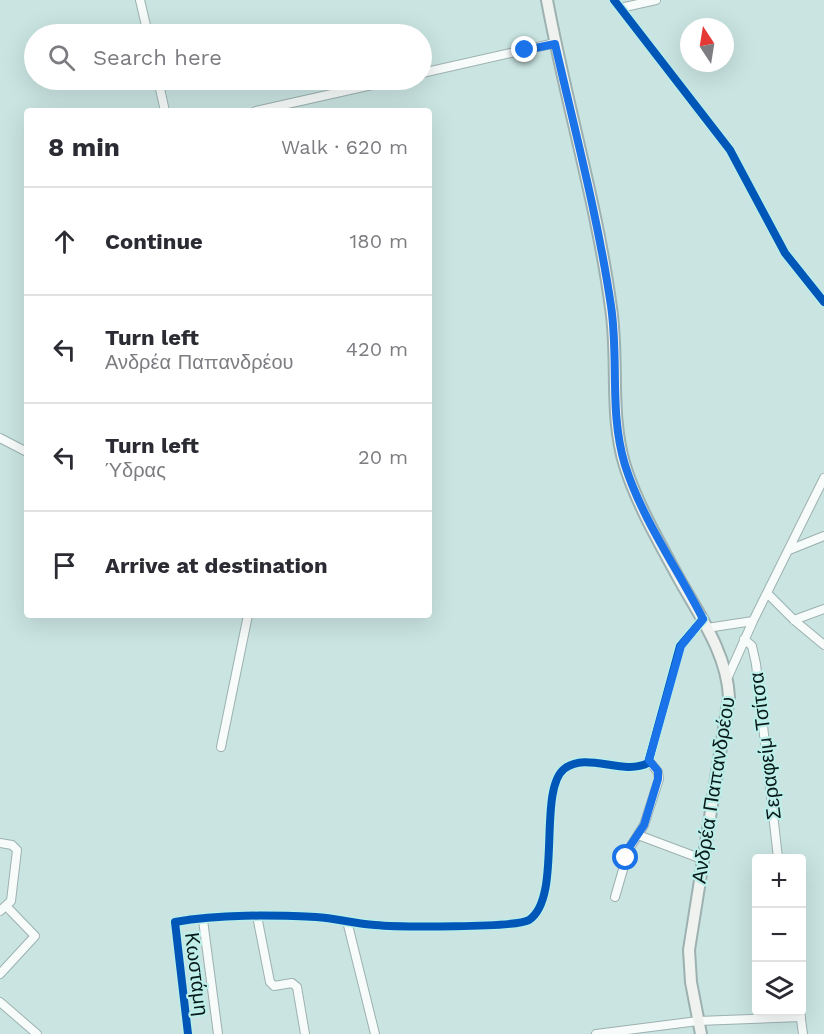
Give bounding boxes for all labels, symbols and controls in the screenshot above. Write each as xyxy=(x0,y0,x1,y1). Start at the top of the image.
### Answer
north arrow xyxy=(680,18,734,72)
search box xyxy=(24,24,432,90)
route end xyxy=(511,36,537,62)
icon: search xyxy=(45,41,78,74)
text: Search here xyxy=(93,45,222,70)
text: 8 min xyxy=(48,132,120,162)
text: Walk · 620 m xyxy=(281,135,408,159)
icon: ahead xyxy=(48,225,81,258)
text: Continue xyxy=(105,229,203,254)
text: 180 m xyxy=(350,229,408,253)
text: Turn left xyxy=(105,325,199,350)
icon: left xyxy=(48,333,81,366)
text: 420 m xyxy=(346,337,408,361)
text: Ανδρέα Παπανδρέου xyxy=(105,350,294,374)
text: Turn left xyxy=(105,433,199,458)
icon: left xyxy=(48,441,81,474)
text: 20 m xyxy=(358,445,408,469)
text: Ύδρας xyxy=(105,458,166,482)
icon: arrive xyxy=(48,549,81,582)
text: Arrive at destination xyxy=(105,553,328,578)
street label: Σεραφείμ Τσίτσα xyxy=(744,671,786,821)
street label: Ανδρέα Παπανδρέου xyxy=(686,695,740,885)
route start xyxy=(612,844,638,870)
map controls xyxy=(752,854,806,1016)
button: + xyxy=(752,854,806,908)
button: − xyxy=(752,908,806,962)
street label: Κωστάμη xyxy=(180,931,214,1017)
button: layers xyxy=(752,962,806,1016)

